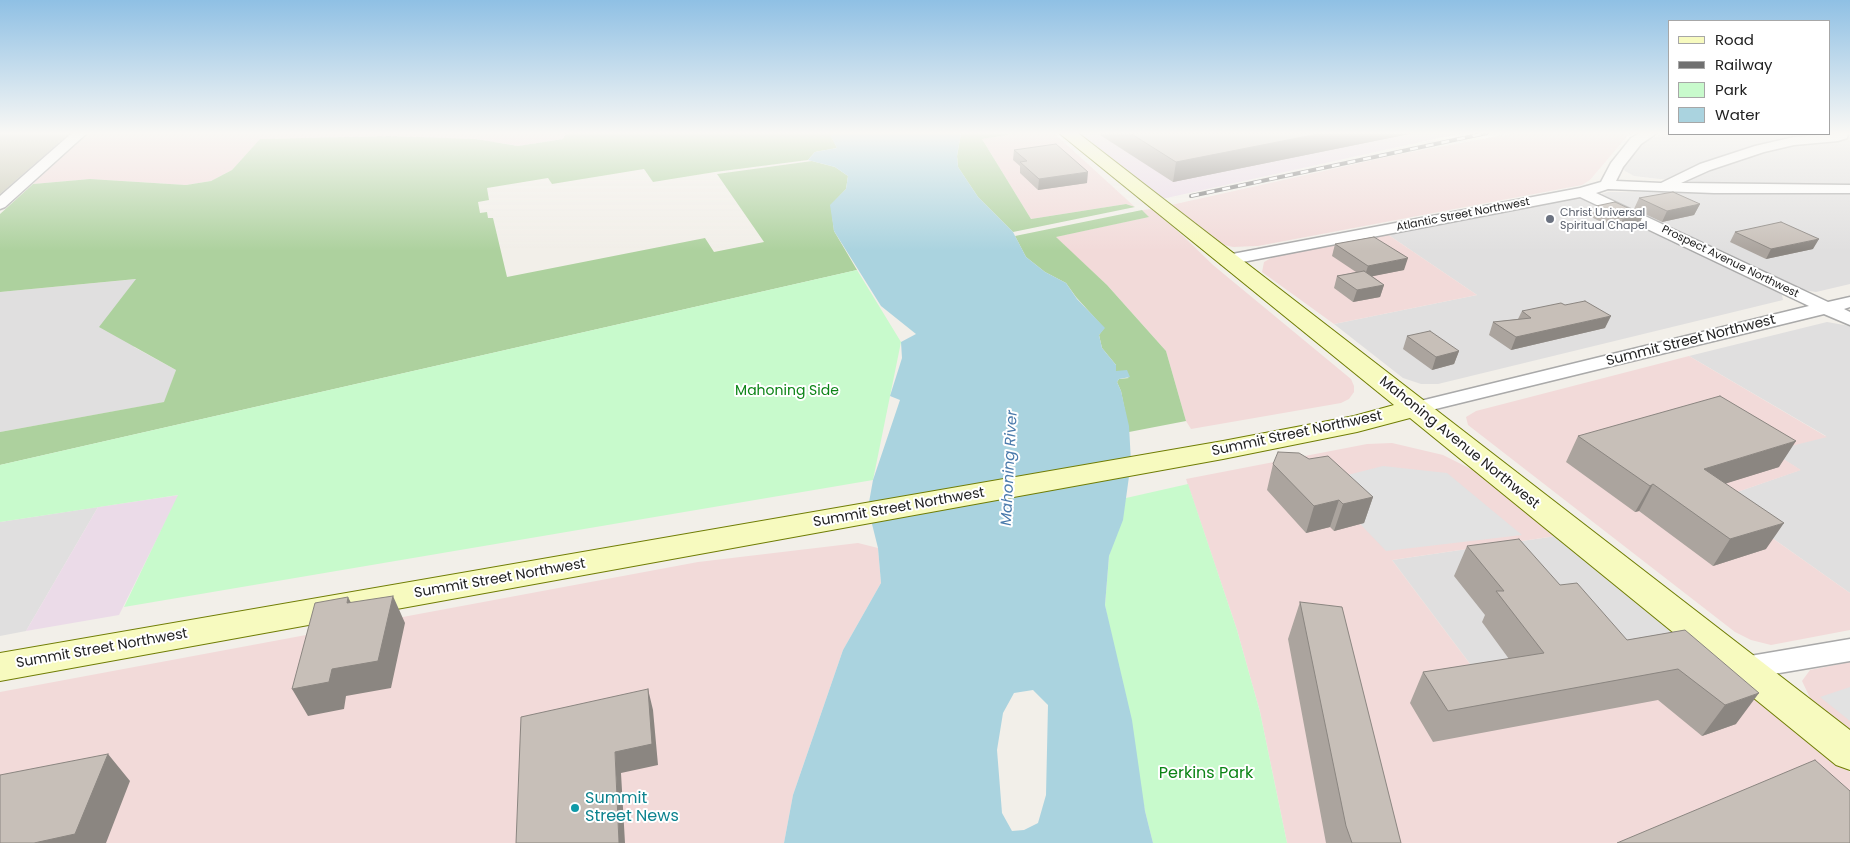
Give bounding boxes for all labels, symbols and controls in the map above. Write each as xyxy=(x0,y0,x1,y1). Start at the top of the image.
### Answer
legend xyxy=(1668,20,1830,135)
text: Road xyxy=(1715,29,1754,50)
text: Railway xyxy=(1715,54,1773,75)
text: Park xyxy=(1715,79,1747,100)
text: Water xyxy=(1715,104,1760,125)
street label: Atlantic Street Northwest xyxy=(1395,196,1531,234)
place label: Christ Universal Spiritual Chapel xyxy=(1560,206,1647,232)
marker: Christ Universal Spiritual Chapel xyxy=(1544,213,1556,225)
street label: Prospect Avenue Northwest xyxy=(1659,223,1801,301)
street label: Summit Street Northwest xyxy=(1605,312,1777,370)
street label: Mahoning Avenue Northwest xyxy=(1376,373,1542,513)
park label: Mahoning Side xyxy=(735,383,839,399)
street label: Summit Street Northwest xyxy=(1210,408,1384,460)
water label: Mahoning River xyxy=(998,410,1022,526)
street label: Summit Street Northwest xyxy=(812,485,986,531)
street label: Summit Street Northwest xyxy=(413,556,587,602)
street label: Summit Street Northwest xyxy=(15,626,189,672)
park label: Perkins Park xyxy=(1159,764,1253,784)
place label: Summit Street News xyxy=(585,789,679,827)
marker: Summit Street News xyxy=(569,802,581,814)

